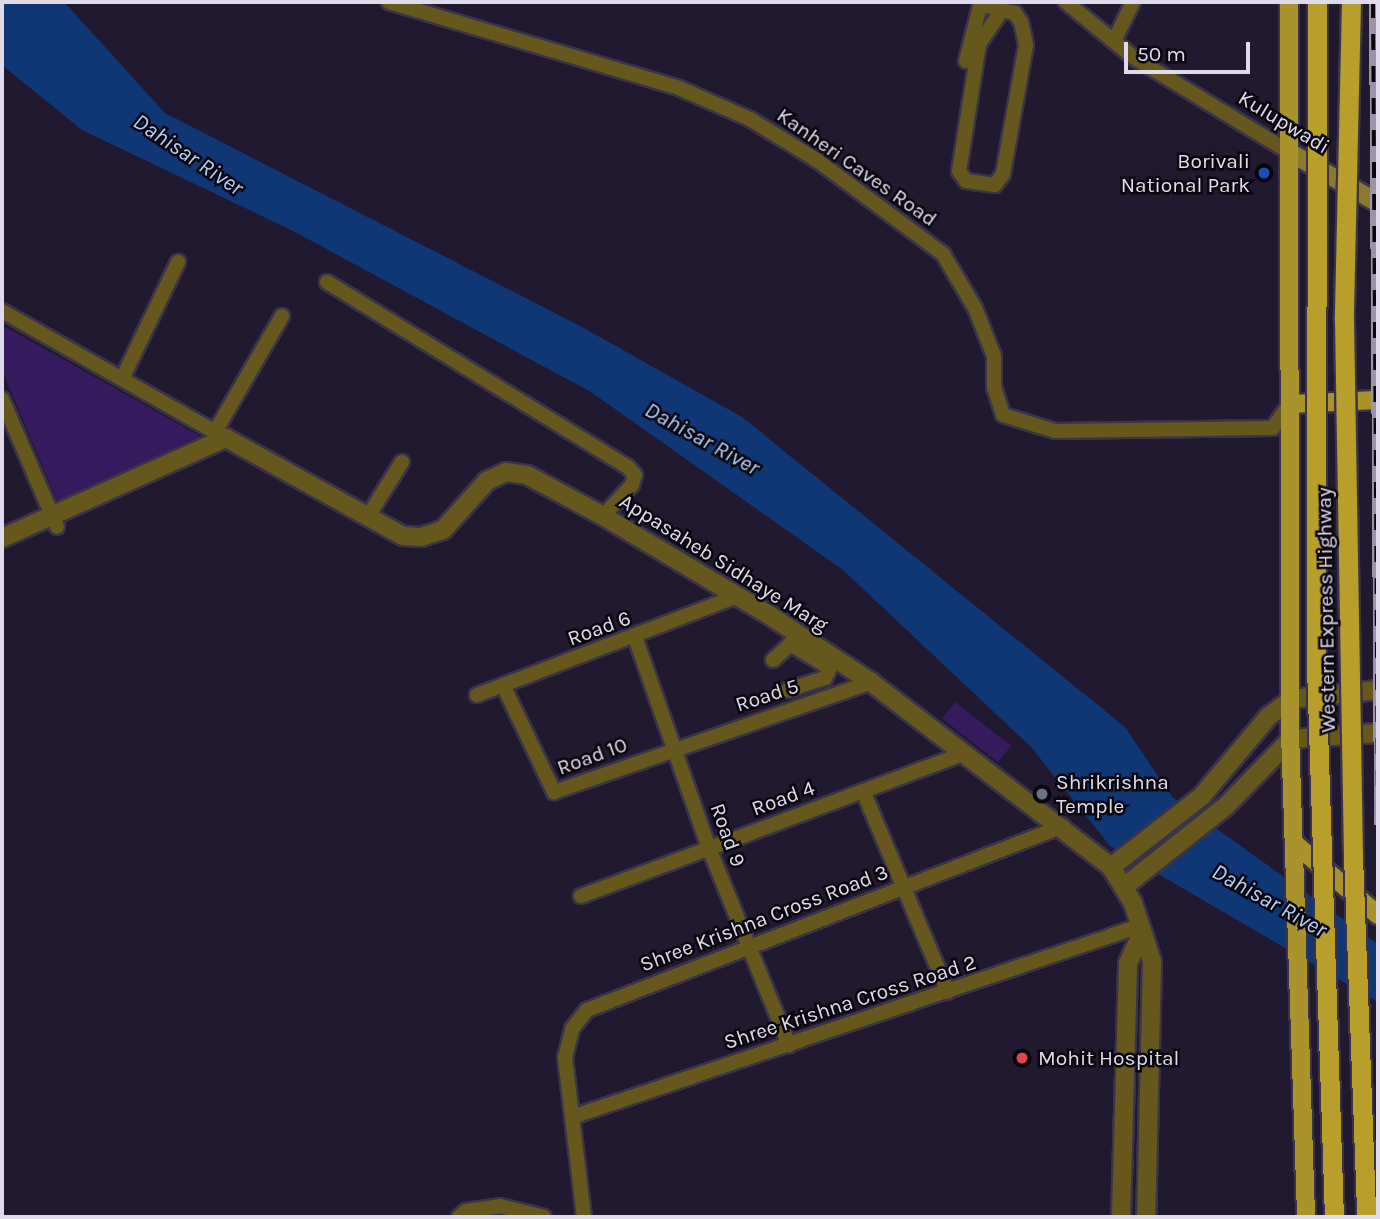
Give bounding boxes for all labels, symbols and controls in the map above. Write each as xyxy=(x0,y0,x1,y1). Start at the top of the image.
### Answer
scale bar xyxy=(1128,28,1254,72)
text: 50 m xyxy=(1137,42,1186,66)
street label: Kulupwadi xyxy=(1234,85,1334,159)
street label: Kanheri Caves Road xyxy=(772,102,942,232)
water label: Dahisar River xyxy=(128,108,248,202)
place label: Borivali National Park xyxy=(1121,148,1250,198)
marker: Borivali National Park xyxy=(1256,165,1272,181)
water label: Dahisar River xyxy=(640,396,764,482)
street label: Western Express Highway xyxy=(1311,487,1341,733)
street label: Appasaheb Sidhaye Marg xyxy=(615,488,833,638)
street label: Road 6 xyxy=(564,605,634,651)
street label: Road 5 xyxy=(732,673,802,717)
street label: Road 10 xyxy=(554,732,630,780)
place label: Shrikrishna Temple xyxy=(1056,769,1169,819)
street label: Road 4 xyxy=(748,775,818,821)
marker: Shrikrishna Temple xyxy=(1034,786,1050,802)
street label: Road 9 xyxy=(705,800,751,870)
water label: Dahisar River xyxy=(1207,858,1331,944)
street label: Shree Krishna Cross Road 3 xyxy=(636,859,892,977)
street label: Shree Krishna Cross Road 2 xyxy=(721,949,979,1055)
place label: Mohit Hospital xyxy=(1038,1045,1179,1071)
marker: Mohit Hospital xyxy=(1012,1048,1032,1068)

